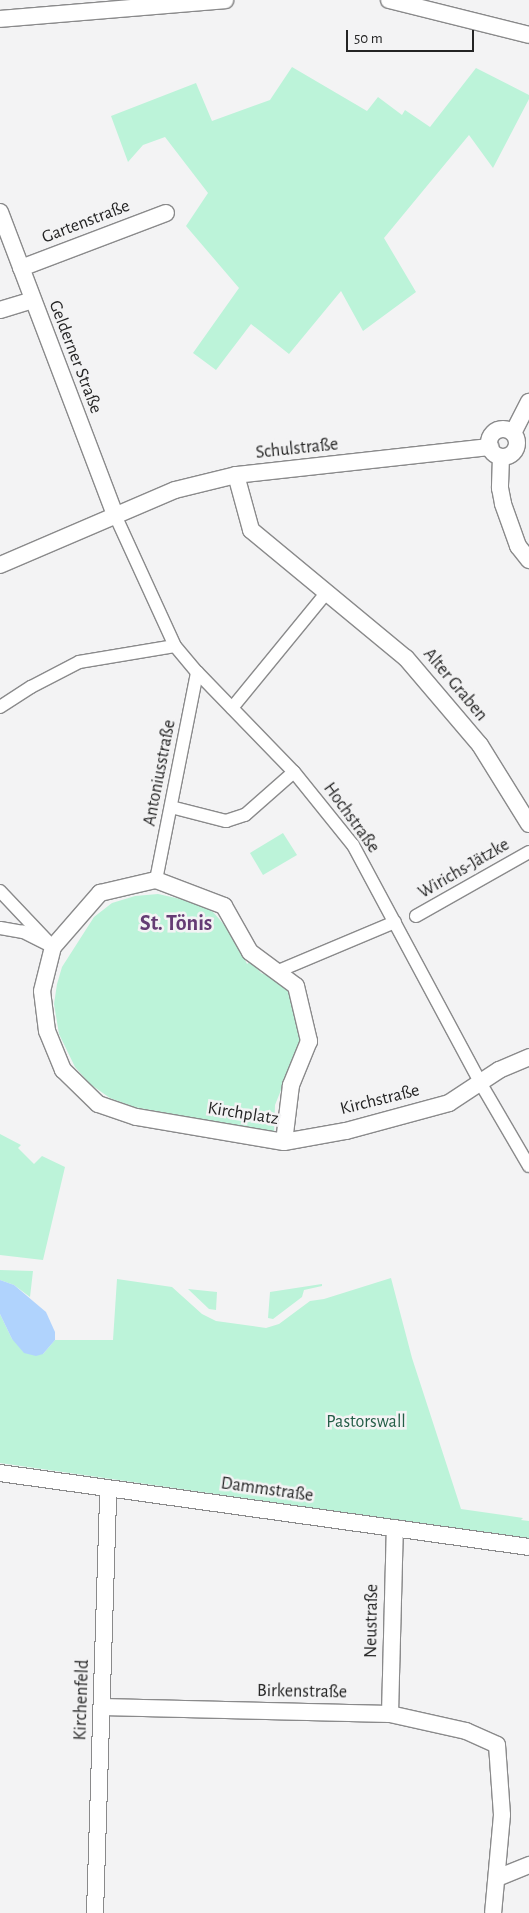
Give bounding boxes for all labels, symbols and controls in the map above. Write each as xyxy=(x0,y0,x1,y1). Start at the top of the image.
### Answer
scale bar xyxy=(349,20,476,52)
text: 50 m xyxy=(354,31,383,46)
street label: Gartenstraße xyxy=(39,195,133,249)
street label: Gelderner Straße xyxy=(44,297,106,417)
street label: Schulstraße xyxy=(255,434,339,464)
street label: Alter Graben xyxy=(418,644,492,726)
street label: Antoniusstraße xyxy=(139,718,181,828)
street label: Hochstraße xyxy=(318,779,384,857)
street label: Wirichs-Jätzke xyxy=(415,834,513,904)
district label: St. Tönis xyxy=(140,911,212,937)
street label: Kirchstraße xyxy=(338,1080,422,1120)
street label: Kirchplatz xyxy=(206,1098,280,1130)
park label: Pastorswall xyxy=(326,1411,406,1433)
street label: Dammstraße xyxy=(219,1473,315,1507)
street label: Neustraße xyxy=(361,1584,383,1658)
street label: Kirchenfeld xyxy=(70,1659,94,1741)
street label: Birkenstraße xyxy=(257,1680,347,1704)

